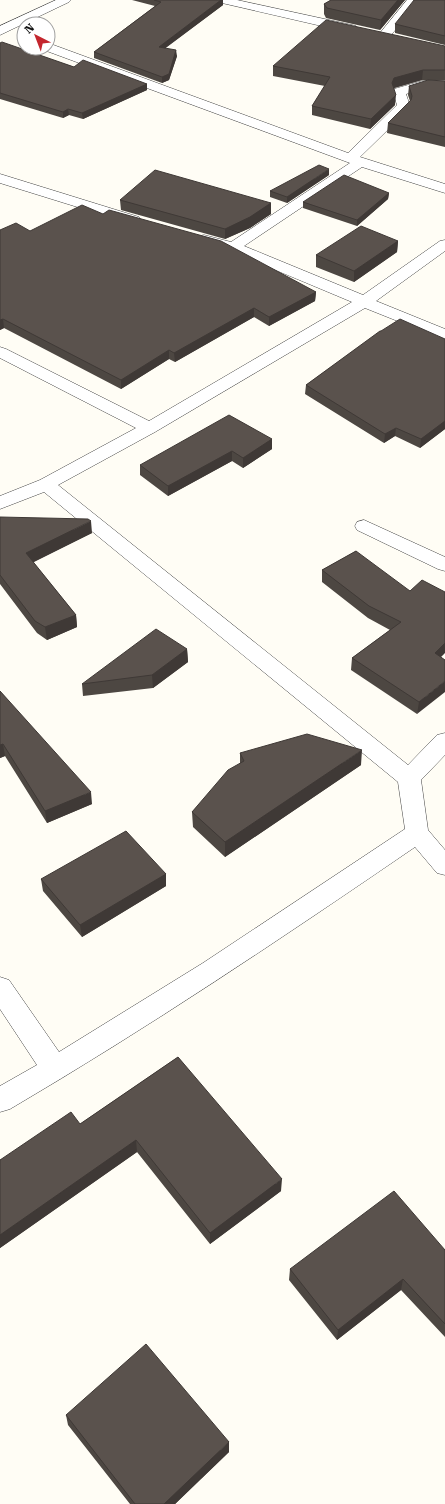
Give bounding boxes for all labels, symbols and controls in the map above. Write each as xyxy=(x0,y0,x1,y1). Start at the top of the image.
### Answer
north arrow xyxy=(16,16,56,56)
text: N xyxy=(22,21,38,37)

